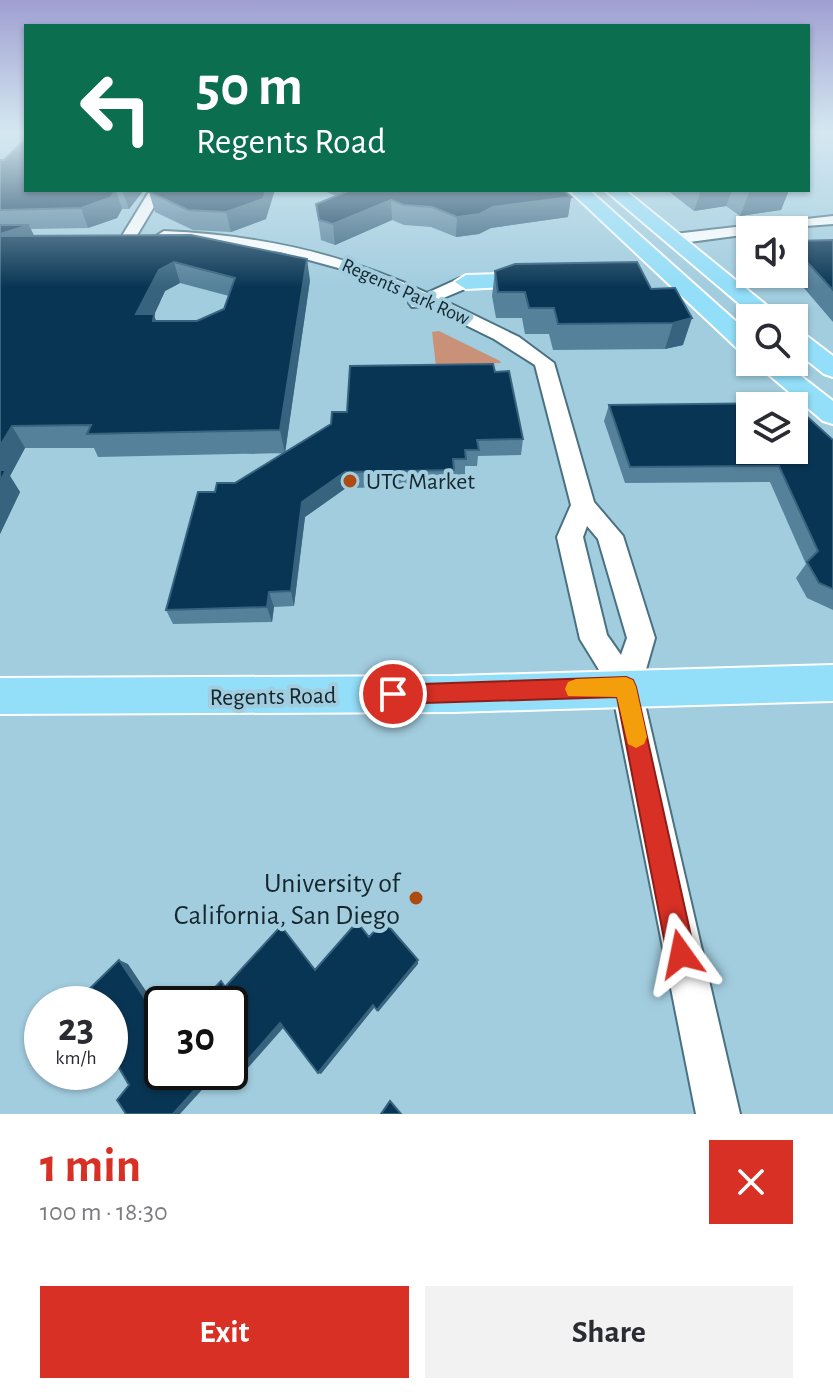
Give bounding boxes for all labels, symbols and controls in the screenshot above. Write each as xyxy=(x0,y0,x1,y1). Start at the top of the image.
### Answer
icon: left xyxy=(64,56,168,160)
text: 50 m xyxy=(196,59,303,115)
text: Regents Road xyxy=(196,124,386,160)
map controls xyxy=(736,216,808,464)
button: sound xyxy=(736,216,808,288)
street label: Regents Park Row xyxy=(339,255,473,329)
button: search xyxy=(736,304,808,376)
button: layers xyxy=(736,392,808,464)
place label: UTC Market xyxy=(366,470,475,494)
marker: UTC Market xyxy=(341,472,359,490)
pin xyxy=(359,660,427,728)
icon: arrive xyxy=(371,672,415,716)
street label: Regents Road xyxy=(209,684,337,710)
place label: University of California, San Diego xyxy=(174,870,402,930)
marker: University of California, San Diego xyxy=(407,889,425,907)
position arrow xyxy=(639,912,723,996)
speed limit sign: 30 xyxy=(144,986,248,1090)
text: 23 xyxy=(58,1008,94,1048)
text: km/h xyxy=(55,1048,97,1068)
button: close xyxy=(709,1140,793,1224)
text: 1 min xyxy=(40,1143,141,1191)
text: 100 m · 18:30 xyxy=(40,1199,168,1225)
button: Exit xyxy=(40,1286,409,1378)
button: Share xyxy=(425,1286,793,1378)

